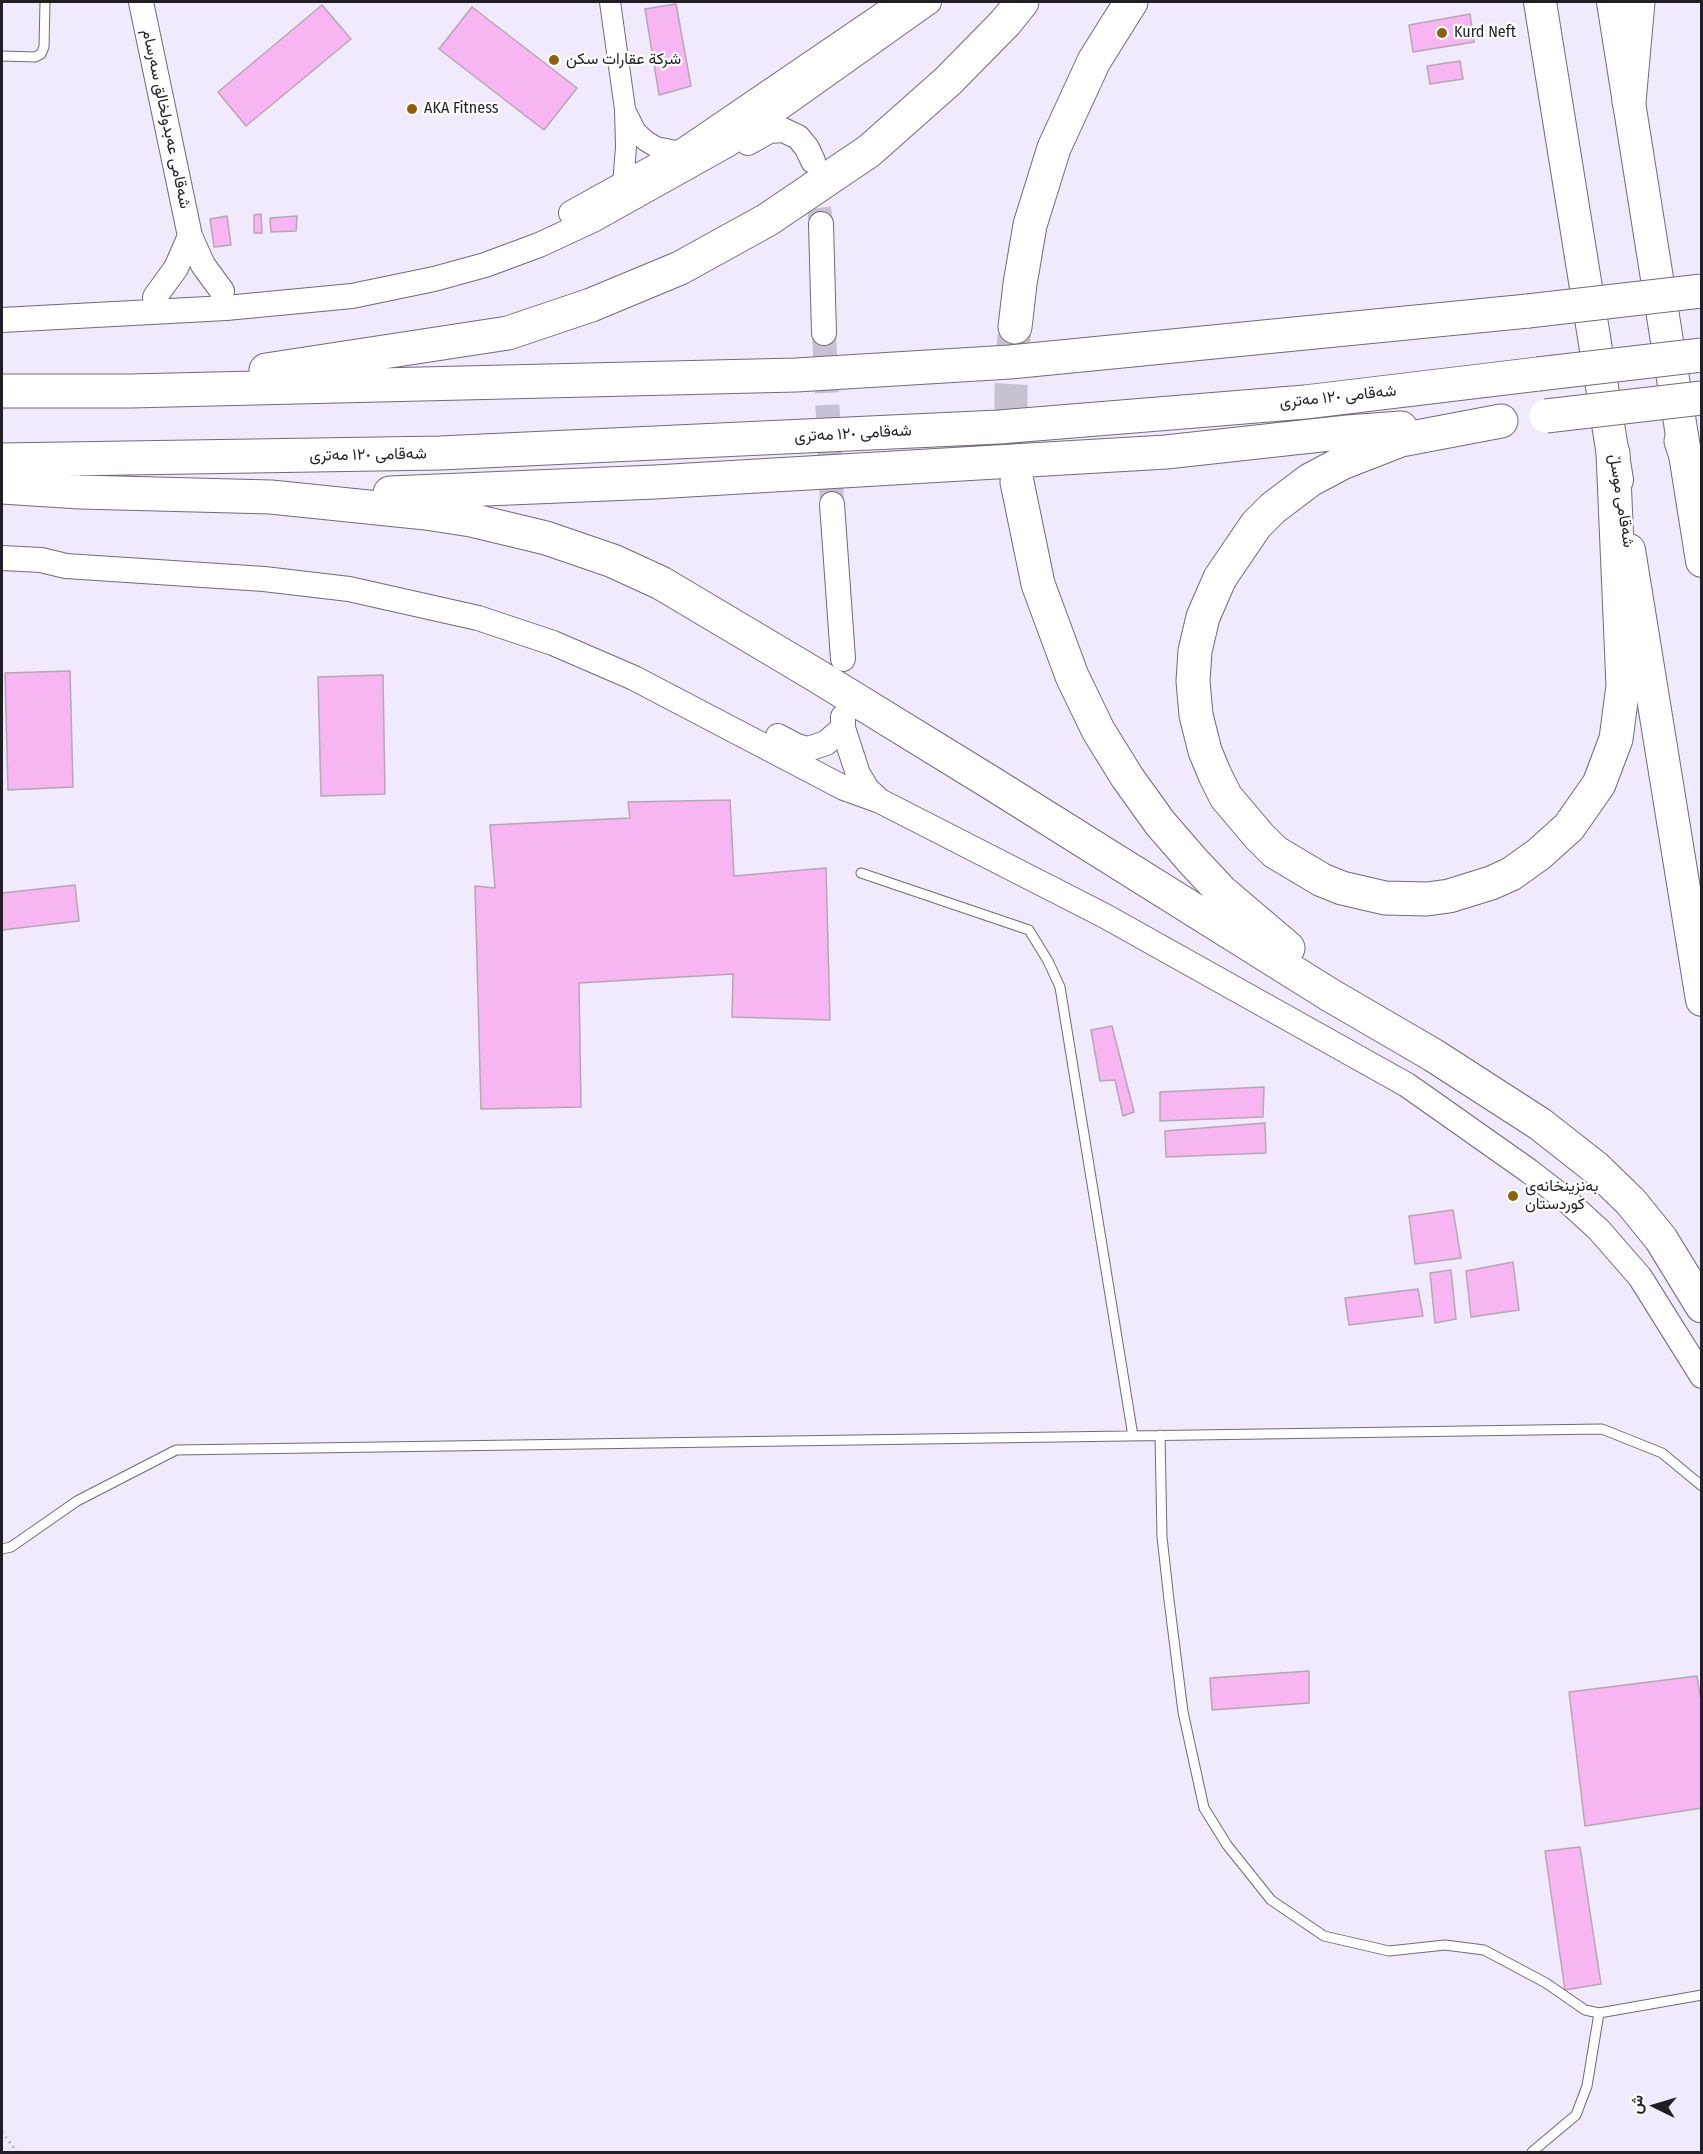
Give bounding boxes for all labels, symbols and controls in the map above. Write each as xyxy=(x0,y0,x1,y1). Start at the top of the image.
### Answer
place label: Kurd Neft xyxy=(1454,23,1516,43)
marker: Kurd Neft xyxy=(1435,26,1449,40)
street label: شەقامی عەبدولخالق سەرسام xyxy=(138,28,194,210)
place label: شركة عقارات سكن xyxy=(566,50,681,70)
marker: شركة عقارات سكن xyxy=(547,53,561,67)
place label: AKA Fitness xyxy=(424,99,499,119)
marker: AKA Fitness xyxy=(405,102,419,116)
street label: شەقامی ١٢٠ مەتری xyxy=(1279,381,1397,413)
street label: شەقامی ١٢٠ مەتری xyxy=(794,421,912,447)
street label: شەقامی ١٢٠ مەتری xyxy=(309,444,427,466)
street label: شەقامی موسڵ xyxy=(1604,453,1638,549)
place label: بەنزینخانەی کوردستان xyxy=(1525,1177,1598,1215)
marker: بەنزینخانەی کوردستان xyxy=(1506,1189,1520,1203)
north arrow xyxy=(1625,2076,1685,2136)
text: ش xyxy=(1626,2094,1647,2115)

